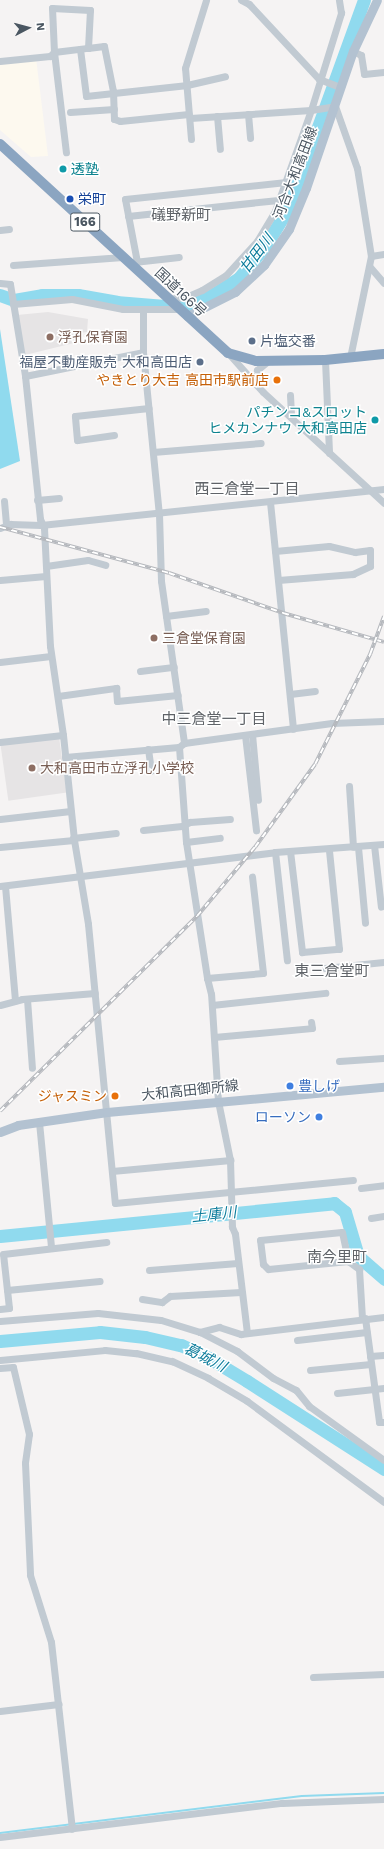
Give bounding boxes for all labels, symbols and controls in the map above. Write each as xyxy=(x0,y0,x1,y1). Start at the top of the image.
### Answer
north arrow xyxy=(8,8,48,48)
text: N xyxy=(34,22,47,31)
street label: 河合大和高田線 xyxy=(270,124,320,222)
place label: 透塾 xyxy=(71,161,99,177)
marker: 透塾 xyxy=(58,164,68,174)
place label: 栄町 xyxy=(78,191,106,207)
marker: 栄町 xyxy=(65,194,75,204)
district label: 礒野新町 xyxy=(151,207,211,225)
road number: 166 xyxy=(70,211,100,233)
water label: 甘田川 xyxy=(236,231,278,277)
street label: 国道166号 xyxy=(152,264,210,320)
place label: 浮孔保育園 xyxy=(58,329,128,345)
marker: 浮孔保育園 xyxy=(45,332,55,342)
place label: 片塩交番 xyxy=(260,333,316,349)
marker: 片塩交番 xyxy=(247,336,257,346)
place label: 福屋不動産販売 大和高田店 xyxy=(19,354,192,370)
marker: 福屋不動産販売 大和高田店 xyxy=(195,357,205,367)
place label: やきとり大吉 高田市駅前店 xyxy=(96,372,269,388)
marker: やきとり大吉 高田市駅前店 xyxy=(272,375,282,385)
place label: パチンコ&スロット ヒメカンナウ 大和高田店 xyxy=(208,404,367,436)
marker: パチンコ&スロット ヒメカンナウ 大和高田店 xyxy=(370,415,380,425)
district label: 西三倉堂一丁目 xyxy=(195,481,299,499)
place label: 三倉堂保育園 xyxy=(162,630,246,646)
marker: 三倉堂保育園 xyxy=(149,633,159,643)
district label: 中三倉堂一丁目 xyxy=(162,711,266,729)
place label: 大和高田市立浮孔小学校 xyxy=(40,760,194,776)
marker: 大和高田市立浮孔小学校 xyxy=(27,763,37,773)
district label: 東三倉堂町 xyxy=(295,963,369,981)
street label: 大和高田御所線 xyxy=(140,1077,240,1103)
place label: 豊しげ xyxy=(298,1078,340,1094)
marker: 豊しげ xyxy=(285,1081,295,1091)
place label: ジャスミン xyxy=(37,1088,107,1104)
marker: ジャスミン xyxy=(110,1091,120,1101)
place label: ローソン xyxy=(255,1109,311,1125)
marker: ローソン xyxy=(314,1112,324,1122)
water label: 土庫川 xyxy=(191,1204,237,1226)
district label: 南今里町 xyxy=(307,1249,367,1267)
water label: 葛城川 xyxy=(181,1340,229,1376)

